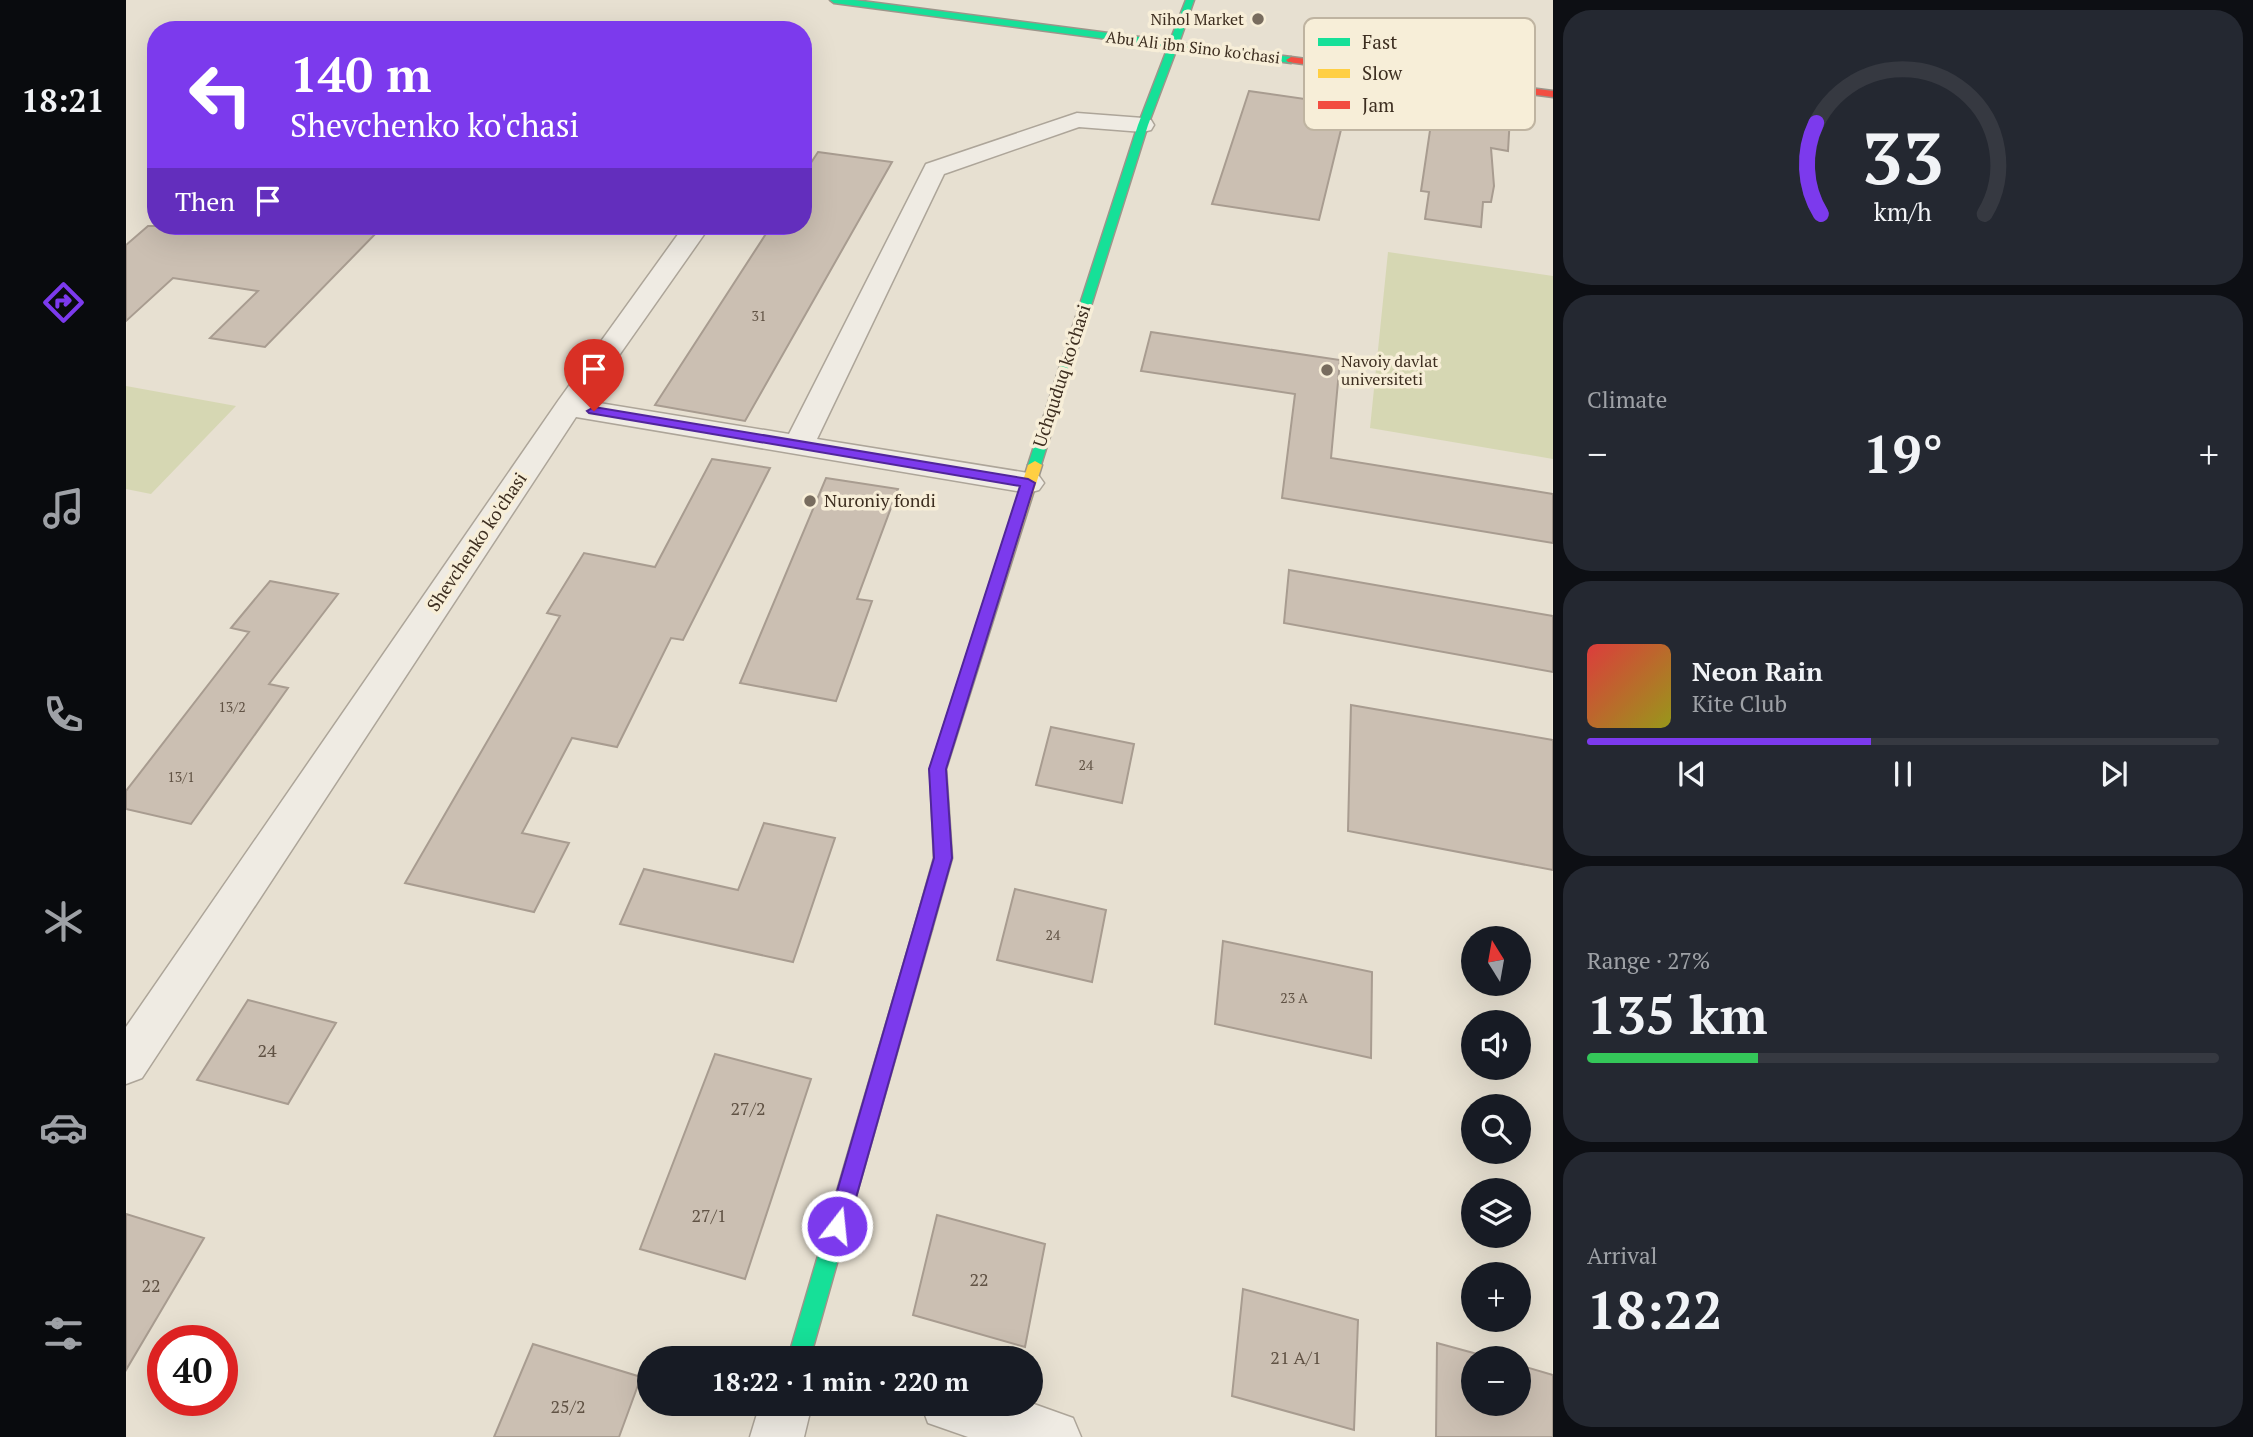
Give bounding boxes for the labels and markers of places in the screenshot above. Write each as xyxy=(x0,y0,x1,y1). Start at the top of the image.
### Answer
place label: Nihol Market xyxy=(1150,8,1244,30)
marker: Nihol Market xyxy=(1250,11,1266,27)
pin xyxy=(564,339,624,411)
place label: Navoiy davlat universiteti xyxy=(1341,350,1438,390)
marker: Navoiy davlat universiteti xyxy=(1319,362,1335,378)
place label: Nuroniy fondi xyxy=(824,488,936,512)
marker: Nuroniy fondi xyxy=(802,493,818,509)

